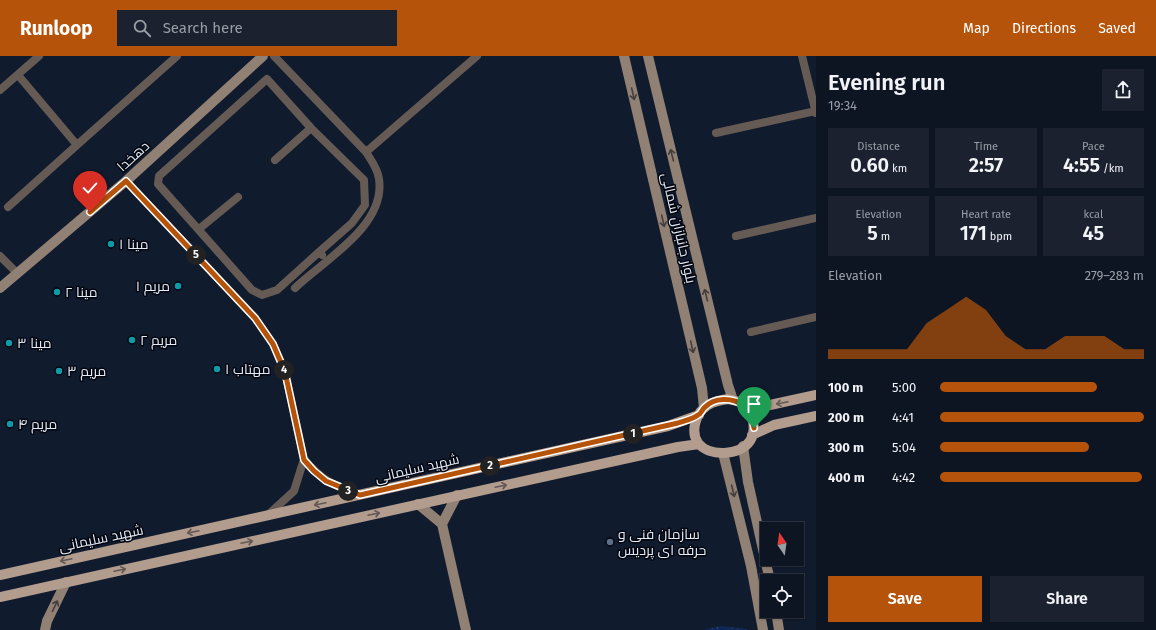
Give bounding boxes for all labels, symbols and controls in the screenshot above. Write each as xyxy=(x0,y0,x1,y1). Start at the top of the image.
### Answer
search box xyxy=(117,10,397,46)
text: Runloop xyxy=(20,17,93,40)
icon: search xyxy=(131,17,153,39)
text: Search here xyxy=(163,19,243,37)
text: Map xyxy=(963,20,990,37)
text: Directions xyxy=(1012,20,1076,37)
text: Saved xyxy=(1098,20,1136,37)
text: Evening run xyxy=(828,69,945,96)
button: share xyxy=(1102,69,1144,111)
one-way arrow xyxy=(630,87,638,100)
text: 19:34 xyxy=(828,98,857,113)
street label: دهخدا xyxy=(114,137,153,175)
text: Distance xyxy=(857,140,900,153)
text: Time xyxy=(974,140,998,153)
text: Pace xyxy=(1082,140,1105,153)
one-way arrow xyxy=(668,149,675,162)
text: 0.60 xyxy=(850,153,889,177)
text: 2:57 xyxy=(969,153,1003,177)
text: 4:55 xyxy=(1063,153,1100,177)
text: km xyxy=(889,162,907,175)
text: /km xyxy=(1100,162,1124,175)
pin xyxy=(73,171,107,212)
street label: بلوار جانبازان شمالی xyxy=(658,171,700,285)
icon: check xyxy=(79,177,101,199)
text: Elevation xyxy=(856,208,902,221)
text: Heart rate xyxy=(961,208,1011,221)
text: kcal xyxy=(1083,208,1103,221)
one-way arrow xyxy=(659,214,667,227)
text: 5 xyxy=(867,221,878,245)
text: 171 xyxy=(960,221,987,245)
text: 45 xyxy=(1083,221,1104,245)
text: m xyxy=(878,230,890,243)
text: bpm xyxy=(987,230,1012,243)
place label: مینا ۱ xyxy=(119,236,148,253)
marker: مینا ۱ xyxy=(106,239,116,249)
pin: 5 xyxy=(186,245,206,265)
text: 5 xyxy=(193,248,199,261)
text: Elevation xyxy=(828,268,882,283)
text: 279–283 m xyxy=(1085,268,1144,283)
place label: مریم ۱ xyxy=(136,278,170,296)
marker: مریم ۱ xyxy=(173,281,183,291)
place label: مینا ۲ xyxy=(65,284,97,301)
marker: مینا ۲ xyxy=(52,287,62,297)
one-way arrow xyxy=(702,289,710,302)
place label: مریم ۲ xyxy=(140,332,177,350)
place label: مینا ۳ xyxy=(17,335,52,352)
marker: مریم ۲ xyxy=(127,335,137,345)
marker: مینا ۳ xyxy=(4,338,14,348)
one-way arrow xyxy=(689,340,697,353)
pin: 4 xyxy=(274,360,294,380)
place label: مهتاب ۱ xyxy=(225,361,271,378)
place label: مریم ۳ xyxy=(67,363,106,381)
text: 4 xyxy=(281,363,287,376)
marker: مهتاب ۱ xyxy=(212,364,222,374)
marker: مریم ۳ xyxy=(54,366,64,376)
text: 100 m xyxy=(828,380,863,395)
text: 5:00 xyxy=(892,380,916,395)
pin xyxy=(737,387,771,428)
icon: arrive xyxy=(743,393,765,415)
one-way arrow xyxy=(775,399,788,407)
text: 200 m xyxy=(828,410,864,425)
text: 4:41 xyxy=(892,410,914,425)
place label: مریم ۴ xyxy=(18,416,57,434)
marker: مریم ۴ xyxy=(5,419,15,429)
pin: 1 xyxy=(623,424,643,444)
text: 1 xyxy=(630,427,636,440)
text: 300 m xyxy=(828,440,864,455)
text: 5:04 xyxy=(892,440,916,455)
street label: شهید سلیمانی xyxy=(373,451,461,486)
pin: 2 xyxy=(480,456,500,476)
text: 2 xyxy=(487,459,493,472)
text: 400 m xyxy=(828,470,865,485)
text: 4:42 xyxy=(892,470,915,485)
pin: 3 xyxy=(338,481,358,501)
one-way arrow xyxy=(494,481,507,489)
text: 3 xyxy=(345,484,351,497)
one-way arrow xyxy=(730,484,738,497)
one-way arrow xyxy=(314,501,327,509)
one-way arrow xyxy=(367,509,380,517)
street label: شهید سلیمانی xyxy=(57,521,145,556)
north arrow xyxy=(760,522,804,566)
map controls xyxy=(760,522,804,618)
place label: سازمان فنی و حرفه ای پردیس xyxy=(618,526,706,560)
one-way arrow xyxy=(187,529,200,537)
one-way arrow xyxy=(240,537,253,545)
marker: سازمان فنی و حرفه ای پردیس xyxy=(605,537,615,547)
one-way arrow xyxy=(60,556,73,564)
one-way arrow xyxy=(113,565,126,573)
button: locate xyxy=(760,574,804,618)
button: Save xyxy=(828,576,982,622)
button: Share xyxy=(990,576,1144,622)
one-way arrow xyxy=(52,600,59,612)

